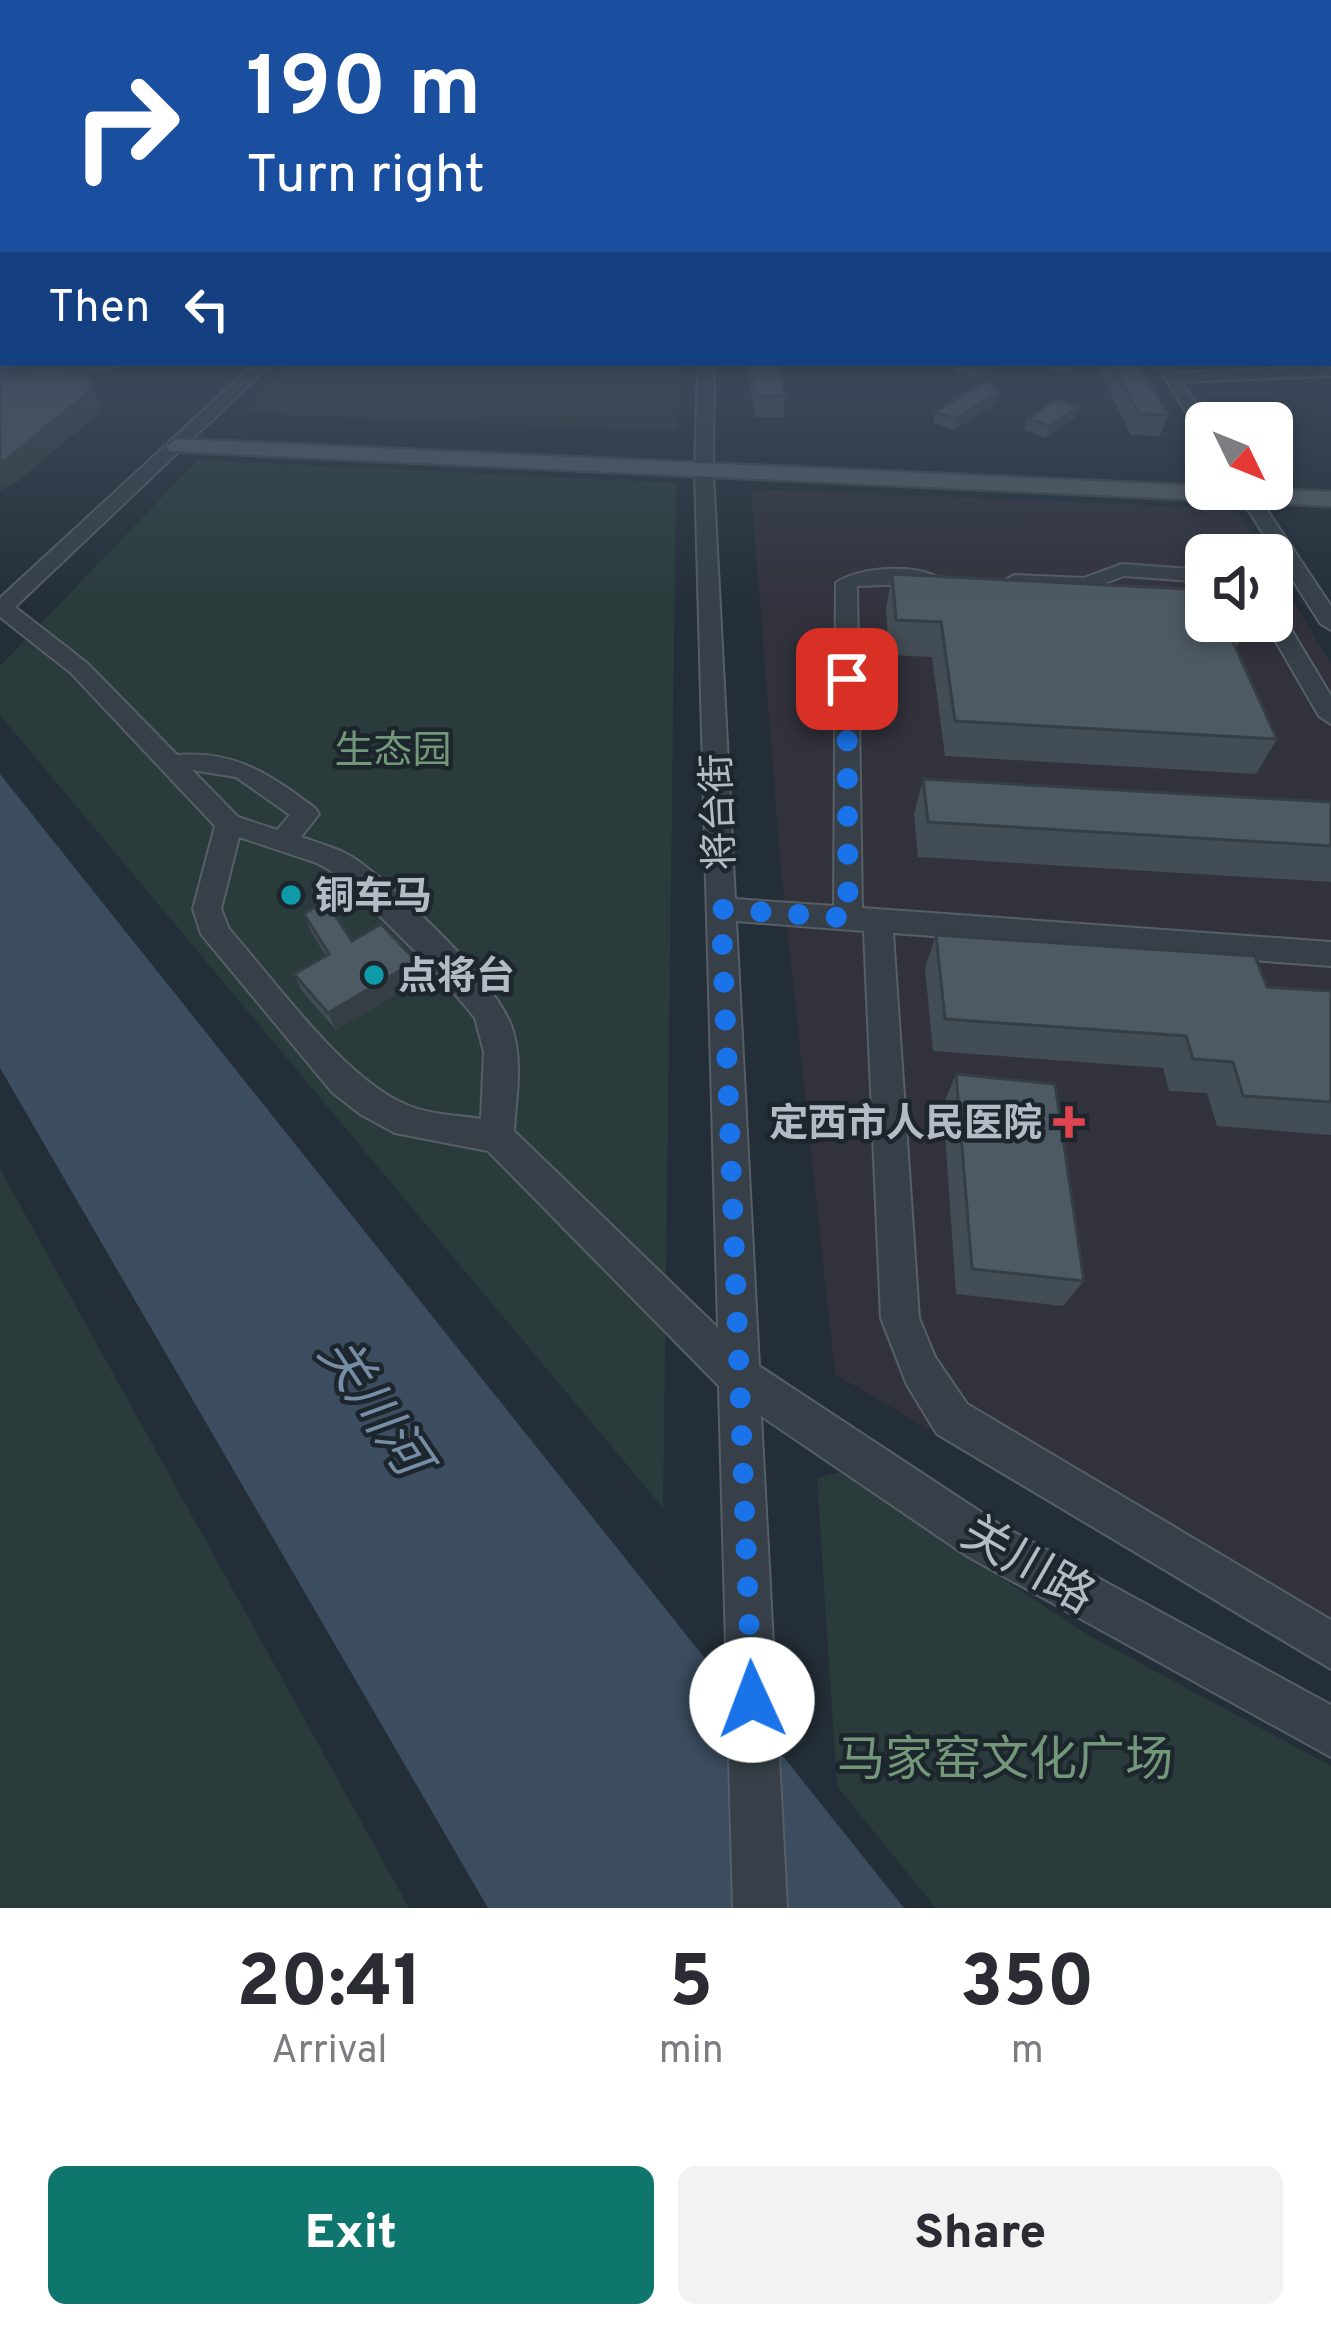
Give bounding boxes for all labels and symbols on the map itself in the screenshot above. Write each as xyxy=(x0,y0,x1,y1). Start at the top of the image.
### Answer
north arrow xyxy=(1185,402,1293,510)
pin xyxy=(796,628,898,730)
park label: 生态园 xyxy=(334,729,452,778)
street label: 将台街 xyxy=(695,753,748,871)
place label: 铜车马 xyxy=(315,875,432,924)
marker: 铜车马 xyxy=(278,882,304,908)
place label: 点将台 xyxy=(398,955,515,1004)
marker: 点将台 xyxy=(361,962,387,988)
place label: 定西市人民医院 xyxy=(769,1102,1042,1151)
marker: 定西市人民医院 xyxy=(1053,1106,1085,1138)
water label: 关川河 xyxy=(301,1326,445,1497)
street label: 关川路 xyxy=(949,1505,1104,1629)
position arrow xyxy=(689,1637,815,1763)
park label: 马家窑文化广场 xyxy=(837,1733,1173,1793)

